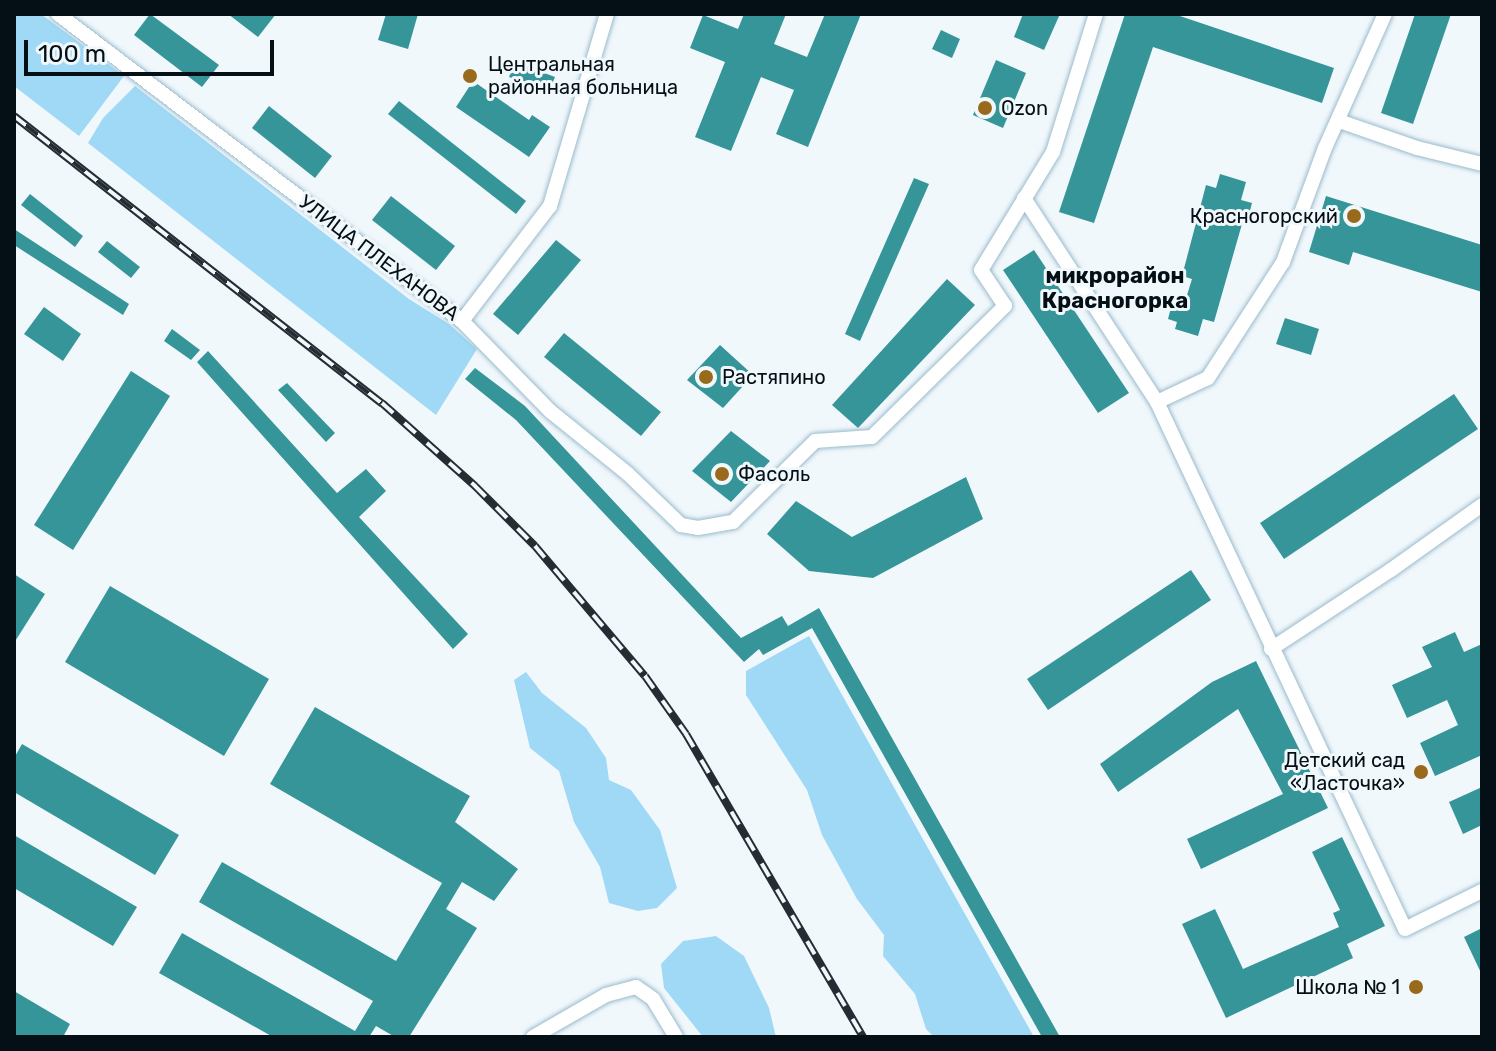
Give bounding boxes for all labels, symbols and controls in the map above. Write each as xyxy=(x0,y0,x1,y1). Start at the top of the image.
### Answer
scale bar xyxy=(28,24,278,74)
text: 100 m xyxy=(38,40,106,68)
place label: Центральная районная больница xyxy=(488,52,678,99)
marker: Центральная районная больница xyxy=(459,65,481,87)
place label: Ozon xyxy=(1001,96,1048,120)
marker: Ozon xyxy=(976,99,994,117)
street label: УЛИЦА ПЛЕХАНОВА xyxy=(294,190,464,326)
place label: Красногорский xyxy=(1190,204,1338,228)
marker: Красногорский xyxy=(1345,207,1363,225)
district label: микрорайон Красногорка xyxy=(1042,262,1188,314)
place label: Растяпино xyxy=(722,365,826,389)
marker: Растяпино xyxy=(697,368,715,386)
place label: Фасоль xyxy=(738,462,810,486)
marker: Фасоль xyxy=(713,465,731,483)
place label: Детский сад «Ласточка» xyxy=(1284,748,1405,795)
marker: Детский сад «Ласточка» xyxy=(1412,763,1430,781)
place label: Школа № 1 xyxy=(1295,975,1400,999)
marker: Школа № 1 xyxy=(1407,978,1425,996)

